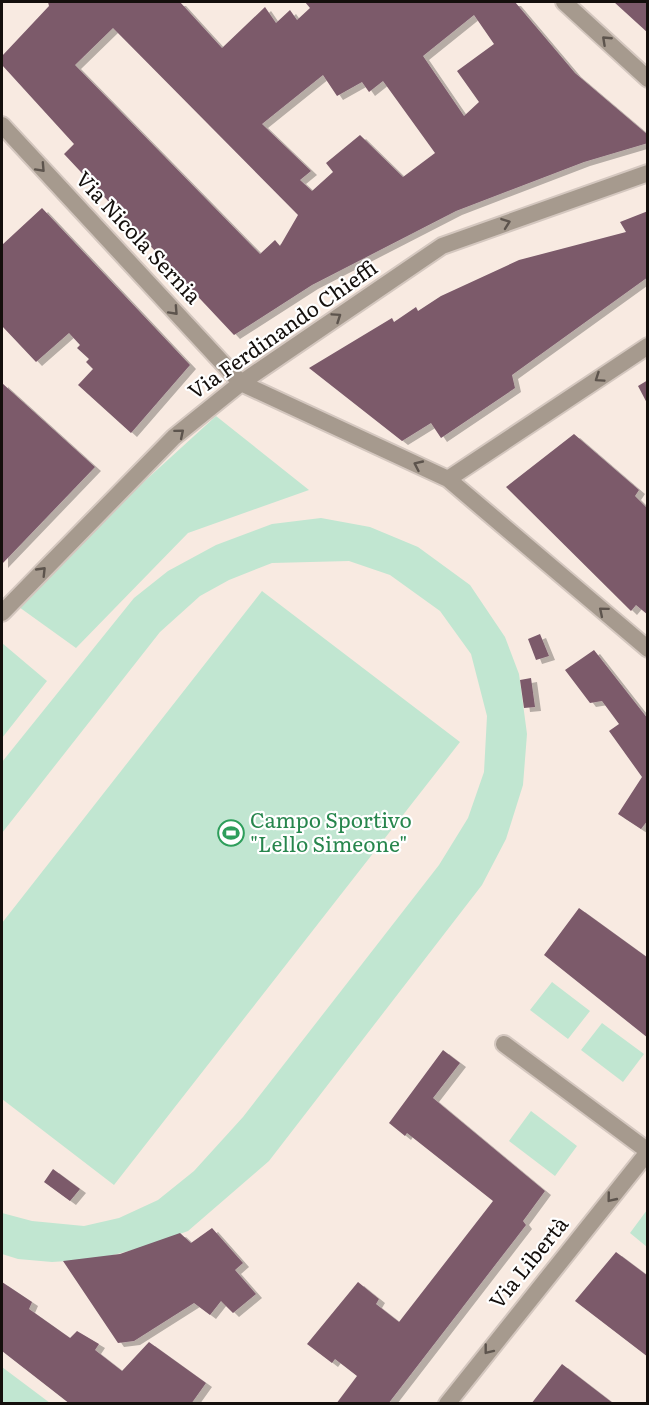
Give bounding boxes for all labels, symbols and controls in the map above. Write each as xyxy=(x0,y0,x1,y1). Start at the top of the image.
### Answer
one-way arrow xyxy=(602,36,612,47)
one-way arrow xyxy=(34,161,45,171)
street label: Via Nicola Sernia xyxy=(70,163,210,310)
one-way arrow xyxy=(500,218,511,231)
street label: Via Ferdinando Chieffi xyxy=(180,251,383,405)
one-way arrow xyxy=(167,304,178,314)
one-way arrow xyxy=(330,314,341,325)
one-way arrow xyxy=(595,371,606,382)
one-way arrow xyxy=(173,429,184,440)
one-way arrow xyxy=(413,460,424,472)
one-way arrow xyxy=(35,568,46,579)
one-way arrow xyxy=(599,607,610,618)
place label: Campo Sportivo "Lello Simeone" xyxy=(250,803,412,858)
sports icon: Campo Sportivo "Lello Simeone" xyxy=(216,818,246,848)
one-way arrow xyxy=(607,1191,618,1202)
street label: Via Libertà xyxy=(480,1208,574,1314)
one-way arrow xyxy=(485,1343,496,1354)

